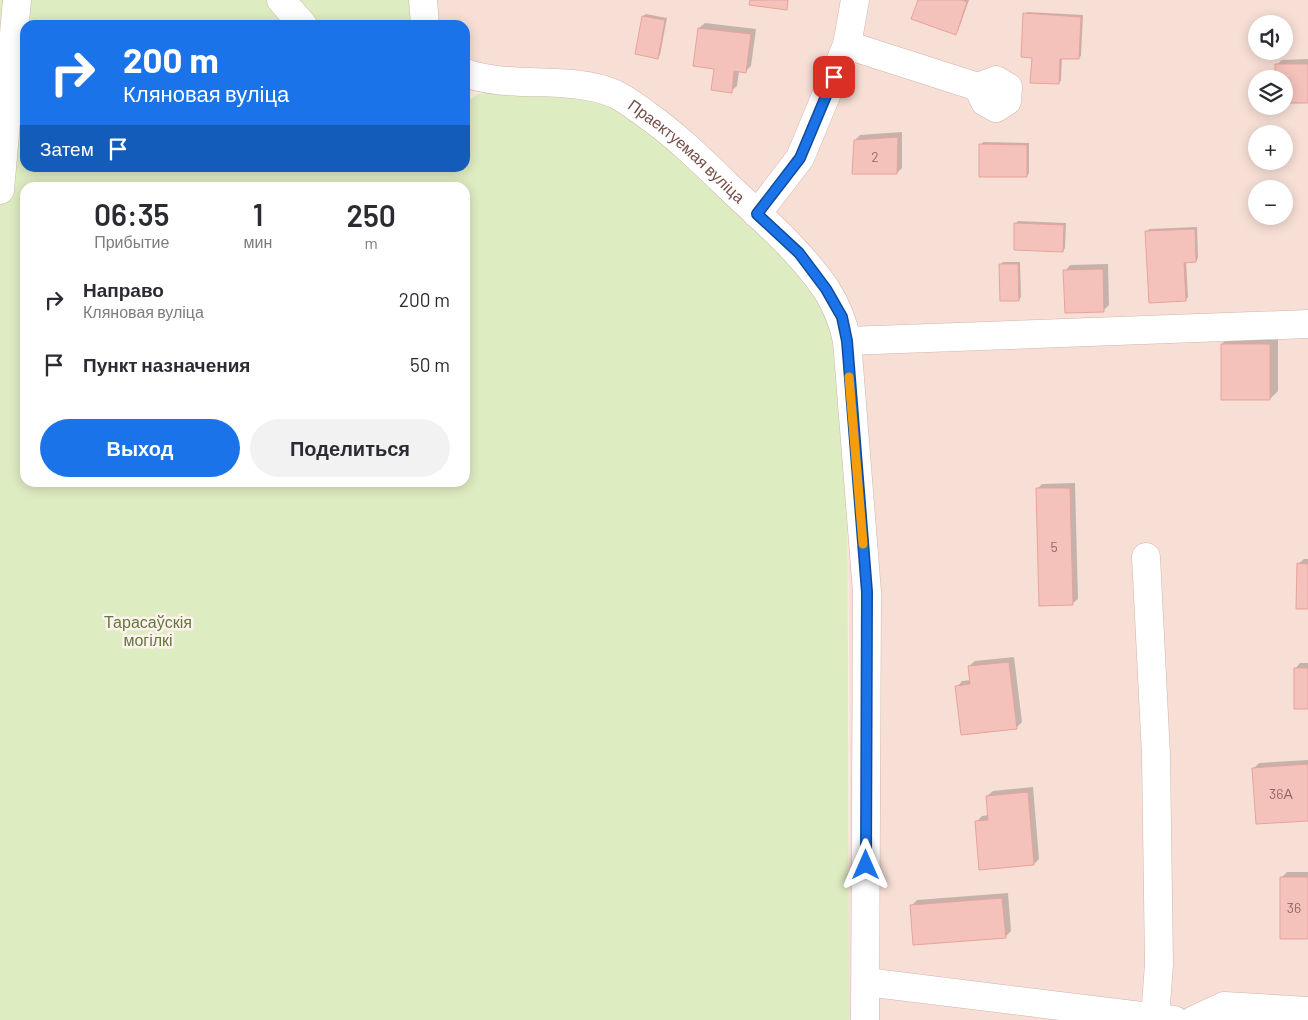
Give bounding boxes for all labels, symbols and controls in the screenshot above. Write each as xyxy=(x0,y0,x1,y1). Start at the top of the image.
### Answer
map controls xyxy=(1248,15,1293,225)
button: sound xyxy=(1248,15,1293,60)
text: 200 m xyxy=(123,38,219,80)
icon: right xyxy=(40,40,105,105)
pin xyxy=(813,56,855,98)
icon: arrive xyxy=(820,63,848,91)
button: layers xyxy=(1248,70,1293,115)
text: Кляновая вуліца xyxy=(123,80,289,106)
street label: Праектуемая вуліца xyxy=(625,95,749,206)
button: + xyxy=(1248,125,1293,170)
icon: arrive xyxy=(104,135,132,163)
text: Затем xyxy=(40,137,94,160)
house number: 2 xyxy=(871,148,879,165)
button: − xyxy=(1248,180,1293,225)
text: 06:35 xyxy=(94,196,169,232)
text: 1 xyxy=(253,196,263,232)
text: 250 xyxy=(346,197,396,233)
text: Прибытие xyxy=(94,232,169,251)
text: мин xyxy=(244,232,272,251)
text: m xyxy=(365,233,378,252)
text: Направо xyxy=(83,278,164,301)
icon: right xyxy=(40,286,68,314)
text: 200 m xyxy=(399,288,450,311)
text: Кляновая вуліца xyxy=(83,302,204,321)
icon: arrive xyxy=(40,351,68,379)
text: Пункт назначения xyxy=(83,353,250,376)
text: 50 m xyxy=(410,353,450,376)
button: Выход xyxy=(40,419,240,477)
button: Поделиться xyxy=(250,419,450,477)
house number: 5 xyxy=(1050,538,1058,555)
park label: Тарасаўскія могілкі xyxy=(104,612,192,649)
house number: 36А xyxy=(1269,785,1294,802)
position arrow xyxy=(839,838,891,890)
house number: 36 xyxy=(1287,899,1301,916)

